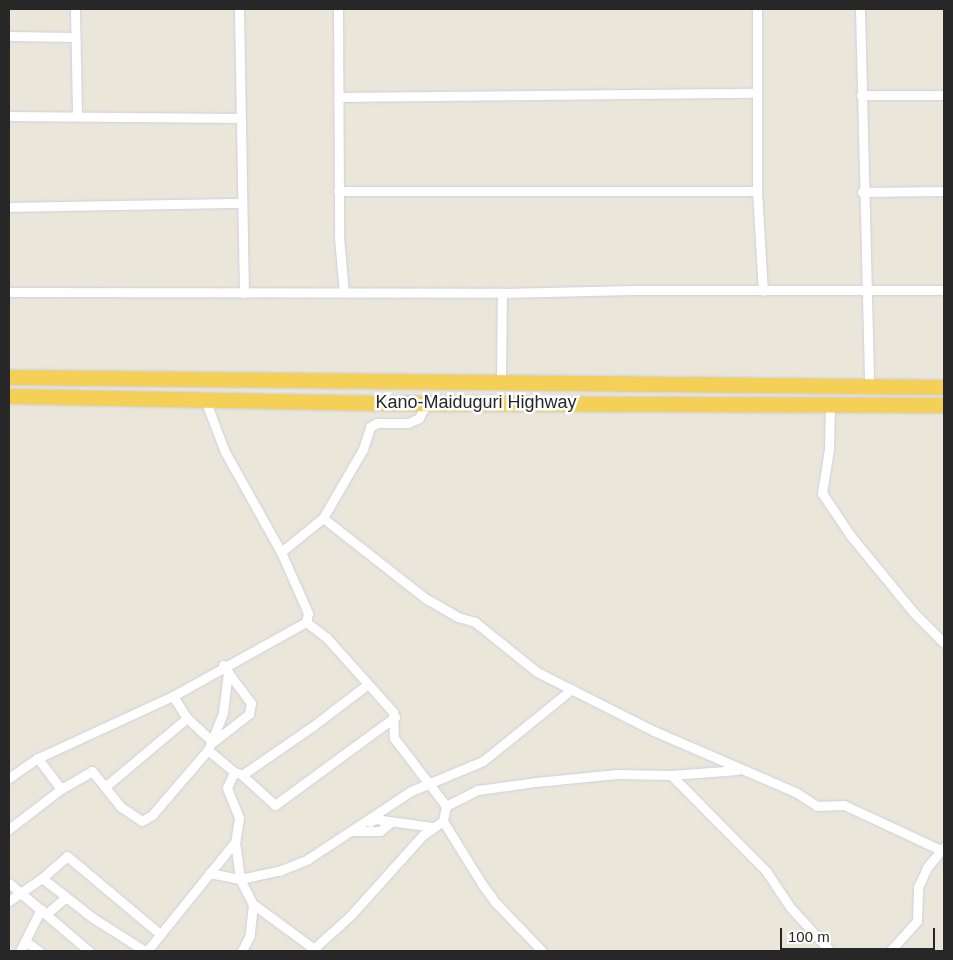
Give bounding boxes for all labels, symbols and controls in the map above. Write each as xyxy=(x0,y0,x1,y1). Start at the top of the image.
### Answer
street label: Kano-Maiduguri Highway xyxy=(375,391,577,413)
scale bar xyxy=(783,918,938,950)
text: 100 m xyxy=(788,928,830,945)

